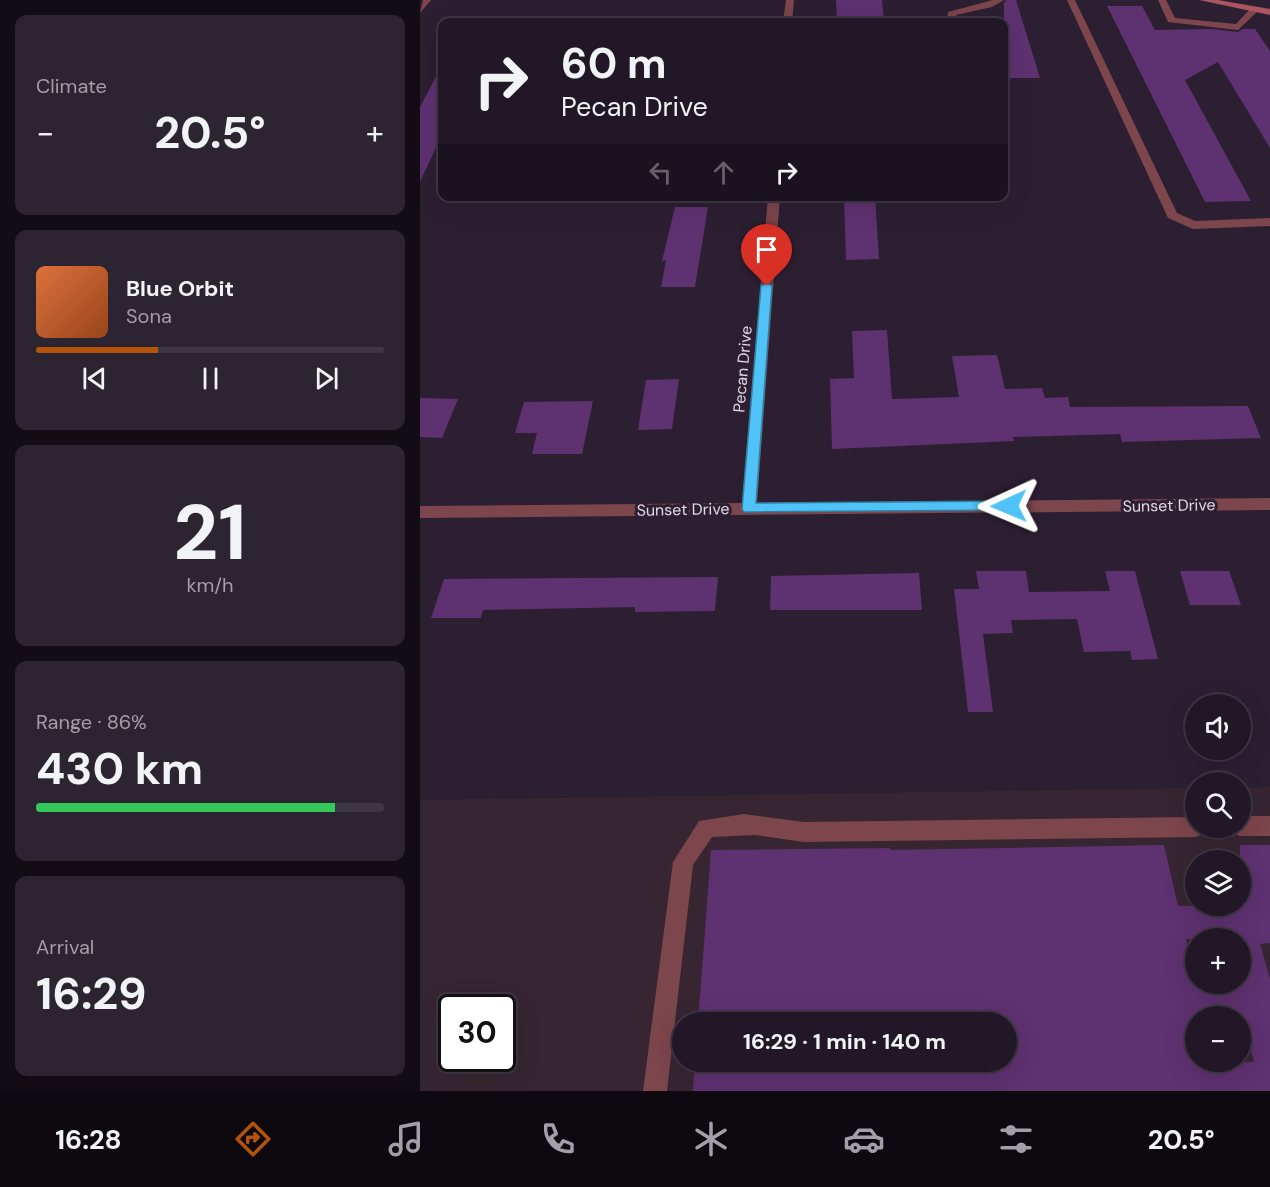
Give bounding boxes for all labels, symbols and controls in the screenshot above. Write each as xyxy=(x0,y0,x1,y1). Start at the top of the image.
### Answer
text: 60 m xyxy=(561,36,667,91)
icon: right xyxy=(462,42,540,120)
text: Climate xyxy=(36,73,107,99)
text: Pecan Drive xyxy=(561,89,708,124)
text: 20.5° xyxy=(154,103,266,162)
text: − xyxy=(36,111,54,154)
text: + xyxy=(366,111,384,154)
icon: left xyxy=(644,156,677,189)
icon: ahead xyxy=(707,156,740,189)
icon: right xyxy=(770,156,803,189)
pin xyxy=(741,224,792,286)
icon: arrive xyxy=(750,233,783,266)
text: Blue Orbit xyxy=(126,274,234,303)
text: Sona xyxy=(126,303,172,329)
street label: Pecan Drive xyxy=(728,325,757,413)
icon: previous xyxy=(78,362,111,395)
icon: pause xyxy=(194,362,227,395)
icon: next xyxy=(310,362,343,395)
position arrow xyxy=(977,474,1041,538)
text: 21 xyxy=(173,482,247,583)
street label: Sunset Drive xyxy=(1122,494,1216,517)
street label: Sunset Drive xyxy=(636,498,730,521)
text: km/h xyxy=(186,572,234,598)
map controls xyxy=(1185,694,1251,1072)
button: sound xyxy=(1185,694,1251,760)
text: Range · 86% xyxy=(36,709,147,735)
text: 430 km xyxy=(36,739,203,798)
button: search xyxy=(1185,772,1251,838)
button: layers xyxy=(1185,850,1251,916)
button: + xyxy=(1185,928,1251,994)
text: Arrival xyxy=(36,934,94,960)
text: 16:29 xyxy=(36,964,147,1023)
speed limit sign: 30 xyxy=(438,994,516,1072)
button: − xyxy=(1185,1006,1251,1072)
text: 16:29 · 1 min · 140 m xyxy=(743,1027,946,1056)
icon: directions xyxy=(232,1118,274,1160)
icon: music xyxy=(385,1118,427,1160)
icon: phone xyxy=(537,1118,579,1160)
icon: climate xyxy=(690,1118,732,1160)
icon: car xyxy=(843,1118,885,1160)
icon: filters xyxy=(995,1118,1037,1160)
text: 16:28 xyxy=(55,1122,122,1157)
text: 20.5° xyxy=(1148,1122,1215,1157)

